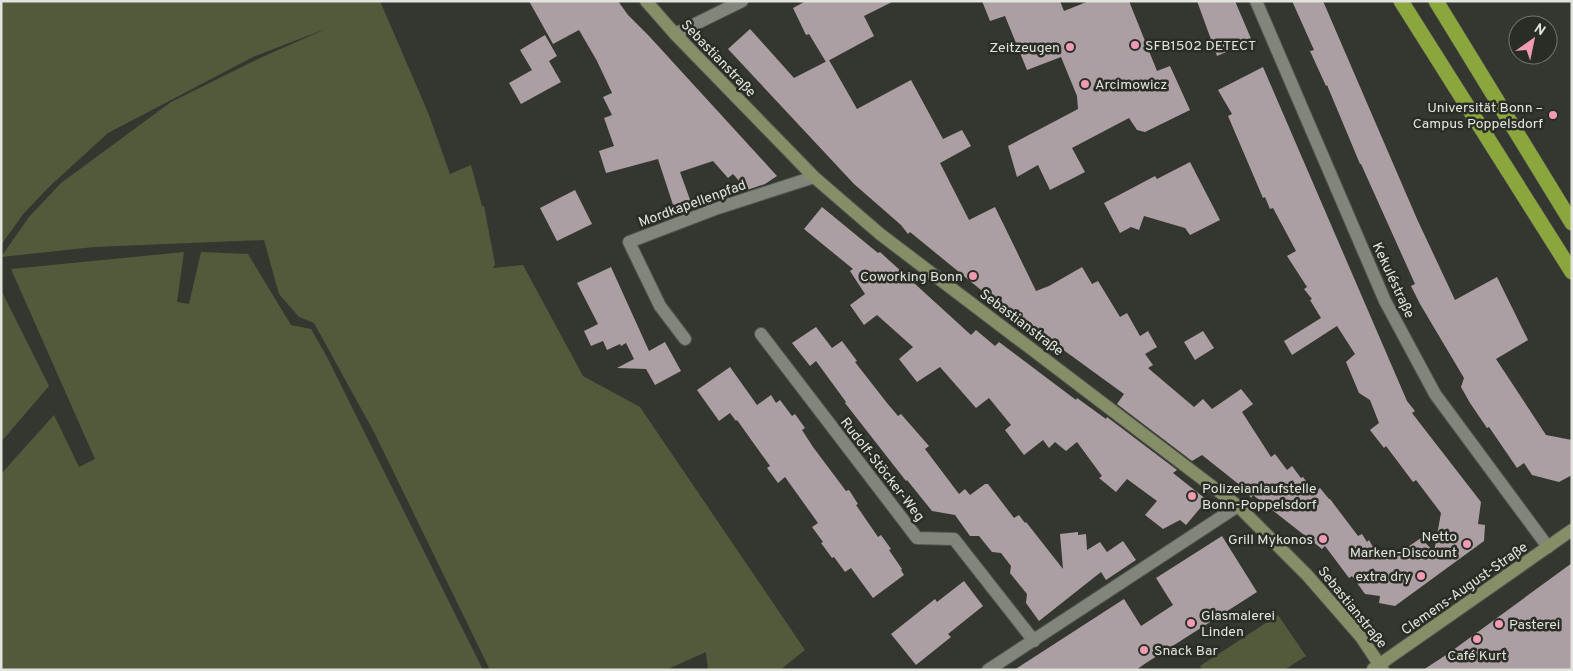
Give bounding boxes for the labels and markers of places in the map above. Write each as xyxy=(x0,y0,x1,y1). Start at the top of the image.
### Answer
place label: SFB1502 DETECT xyxy=(1145,38,1256,55)
marker: SFB1502 DETECT xyxy=(1129,39,1141,51)
place label: Zeitzeugen xyxy=(989,40,1060,57)
marker: Zeitzeugen xyxy=(1064,41,1076,53)
place label: Arcimowicz xyxy=(1095,77,1167,94)
marker: Arcimowicz xyxy=(1079,78,1091,90)
place label: Universität Bonn – Campus Poppelsdorf xyxy=(1413,100,1543,133)
marker: Universität Bonn – Campus Poppelsdorf xyxy=(1547,109,1559,121)
place label: Coworking Bonn xyxy=(860,269,963,286)
marker: Coworking Bonn xyxy=(967,270,979,282)
place label: Polizeianlaufstelle Bonn-Poppelsdorf xyxy=(1202,481,1317,514)
marker: Polizeianlaufstelle Bonn-Poppelsdorf xyxy=(1186,490,1198,502)
place label: Netto Marken-Discount xyxy=(1350,529,1457,562)
place label: Grill Mykonos xyxy=(1228,532,1313,549)
marker: Grill Mykonos xyxy=(1317,533,1329,545)
marker: Netto Marken-Discount xyxy=(1461,538,1473,550)
place label: extra dry xyxy=(1355,569,1411,586)
marker: extra dry xyxy=(1415,570,1427,582)
place label: Glasmalerei Linden xyxy=(1201,608,1275,641)
marker: Glasmalerei Linden xyxy=(1185,617,1197,629)
place label: Pasterei xyxy=(1509,617,1560,634)
marker: Pasterei xyxy=(1493,618,1505,630)
marker: Café Kurt xyxy=(1471,633,1483,645)
place label: Snack Bar xyxy=(1154,643,1218,660)
marker: Snack Bar xyxy=(1138,644,1150,656)
place label: Café Kurt xyxy=(1447,648,1507,665)

